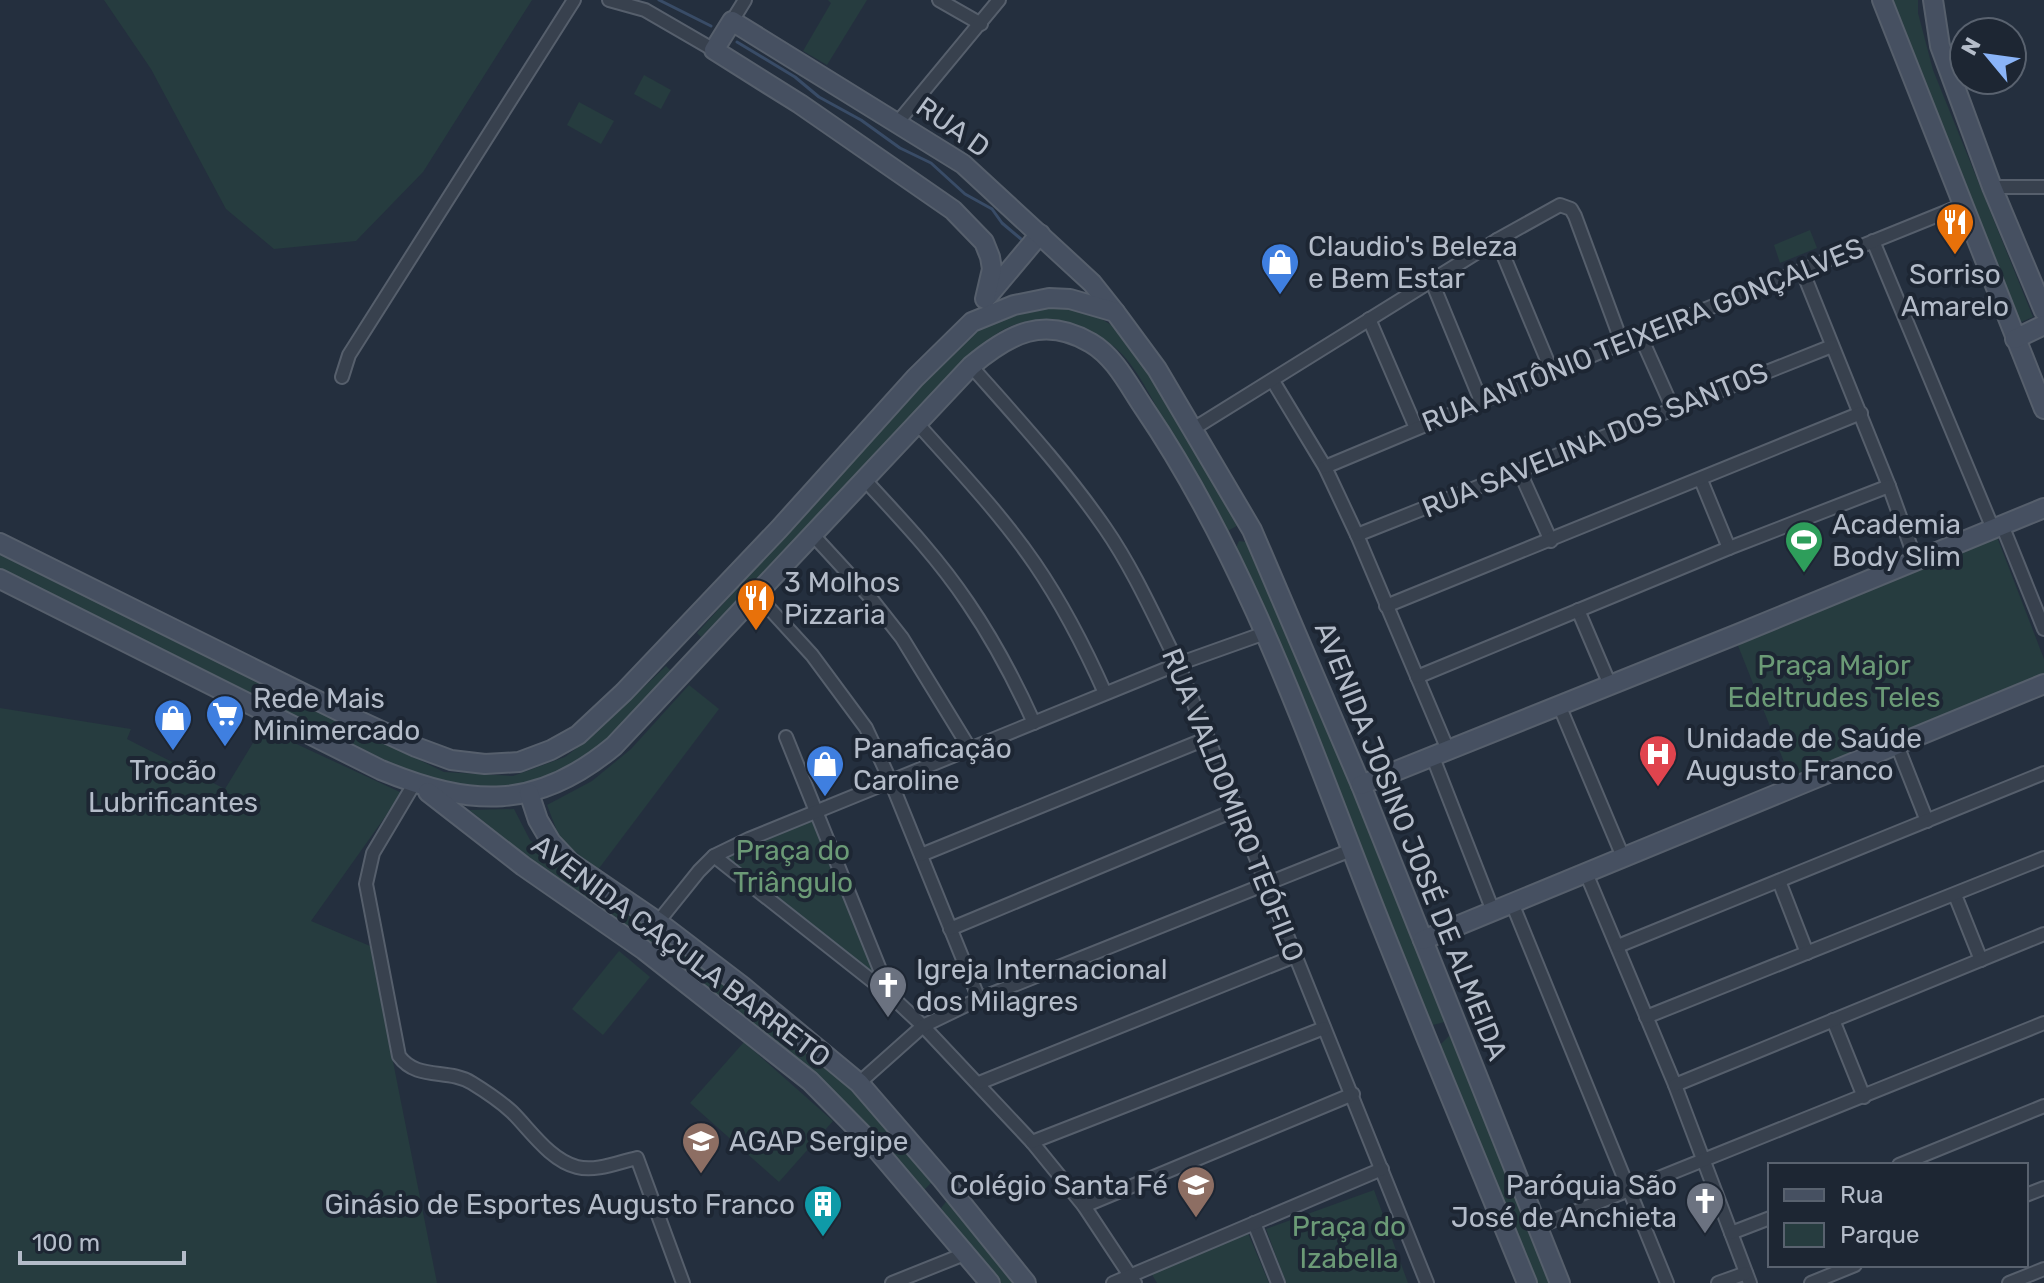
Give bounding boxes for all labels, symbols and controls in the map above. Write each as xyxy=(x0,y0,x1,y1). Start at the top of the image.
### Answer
north arrow xyxy=(1948,16,2028,96)
text: N xyxy=(1955,33,1987,60)
street label: RUA D xyxy=(910,90,996,164)
restaurant icon: Sorriso Amarelo xyxy=(1934,201,1976,256)
place label: Claudio's Beleza e Bem Estar xyxy=(1308,230,1518,295)
street label: RUA ANTÔNIO TEIXEIRA GONÇALVES xyxy=(1417,231,1869,439)
shop icon: Claudio's Beleza e Bem Estar xyxy=(1259,241,1301,296)
place label: Sorriso Amarelo xyxy=(1901,258,2009,323)
street label: RUA SAVELINA DOS SANTOS xyxy=(1417,355,1773,525)
place label: Academia Body Slim xyxy=(1832,508,1961,573)
sports icon: Academia Body Slim xyxy=(1783,519,1825,574)
place label: 3 Molhos Pizzaria xyxy=(784,566,900,631)
restaurant icon: 3 Molhos Pizzaria xyxy=(735,577,777,632)
street label: AVENIDA JOSINO JOSÉ DE ALMEIDA xyxy=(1308,617,1514,1065)
street label: RUA VALDOMIRO TEÓFILO xyxy=(1155,643,1311,967)
park label: Praça Major Edeltrudes Teles xyxy=(1727,649,1941,714)
place label: Rede Mais Minimercado xyxy=(253,682,420,747)
supermarket icon: Rede Mais Minimercado xyxy=(204,693,246,748)
shop icon: Trocão Lubrificantes xyxy=(152,697,194,752)
place label: Unidade de Saúde Augusto Franco xyxy=(1686,722,1922,787)
place label: Panaficação Caroline xyxy=(853,732,1012,797)
hospital icon: Unidade de Saúde Augusto Franco xyxy=(1637,733,1679,788)
shop icon: Panaficação Caroline xyxy=(804,743,846,798)
place label: Trocão Lubrificantes xyxy=(88,754,258,819)
street label: AVENIDA CAÇULA BARRETO xyxy=(525,828,837,1074)
park label: Praça do Triângulo xyxy=(733,834,853,899)
place label: Igreja Internacional dos Milagres xyxy=(916,953,1167,1018)
church icon: Igreja Internacional dos Milagres xyxy=(867,964,909,1019)
school or university icon: AGAP Sergipe xyxy=(680,1120,722,1175)
place label: AGAP Sergipe xyxy=(729,1125,908,1158)
legend xyxy=(1768,1163,2028,1267)
school or university icon: Colégio Santa Fé xyxy=(1175,1164,1217,1219)
place label: Colégio Santa Fé xyxy=(950,1169,1168,1202)
place label: Paróquia São José de Anchieta xyxy=(1451,1169,1677,1234)
church icon: Paróquia São José de Anchieta xyxy=(1684,1180,1726,1235)
text: Rua xyxy=(1840,1181,1883,1209)
building icon: Ginásio de Esportes Augusto Franco xyxy=(802,1183,844,1238)
place label: Ginásio de Esportes Augusto Franco xyxy=(324,1188,795,1221)
park label: Praça do Izabella xyxy=(1292,1210,1406,1275)
scale bar xyxy=(20,1215,184,1265)
text: Parque xyxy=(1840,1221,1919,1249)
text: 100 m xyxy=(32,1229,100,1257)

